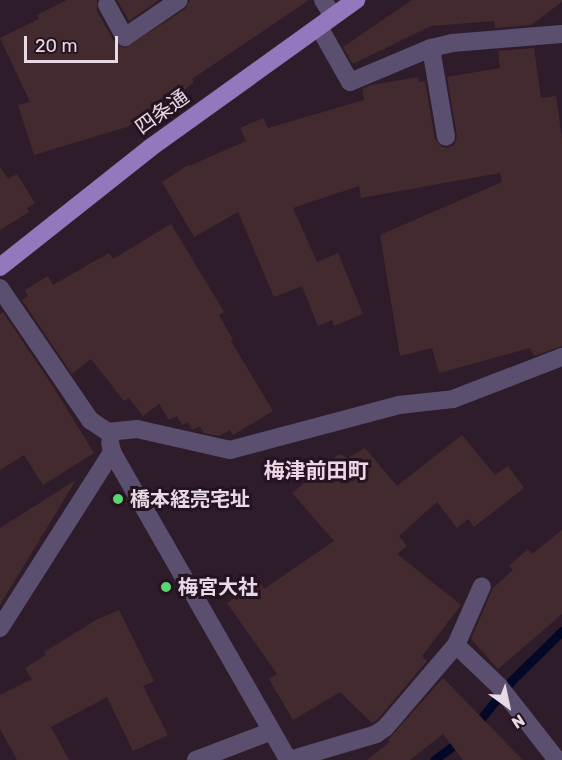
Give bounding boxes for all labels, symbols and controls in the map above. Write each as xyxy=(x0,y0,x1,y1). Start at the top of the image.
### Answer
scale bar xyxy=(27,24,122,62)
text: 20 m xyxy=(35,35,77,57)
street label: 四条通 xyxy=(131,85,193,139)
district label: 梅津前田町 xyxy=(264,458,368,484)
place label: 橋本経亮宅址 xyxy=(130,487,250,511)
marker: 橋本経亮宅址 xyxy=(111,492,125,506)
place label: 梅宮大社 xyxy=(178,575,258,599)
marker: 梅宮大社 xyxy=(159,580,173,594)
north arrow xyxy=(478,676,538,736)
text: N xyxy=(508,710,528,733)

